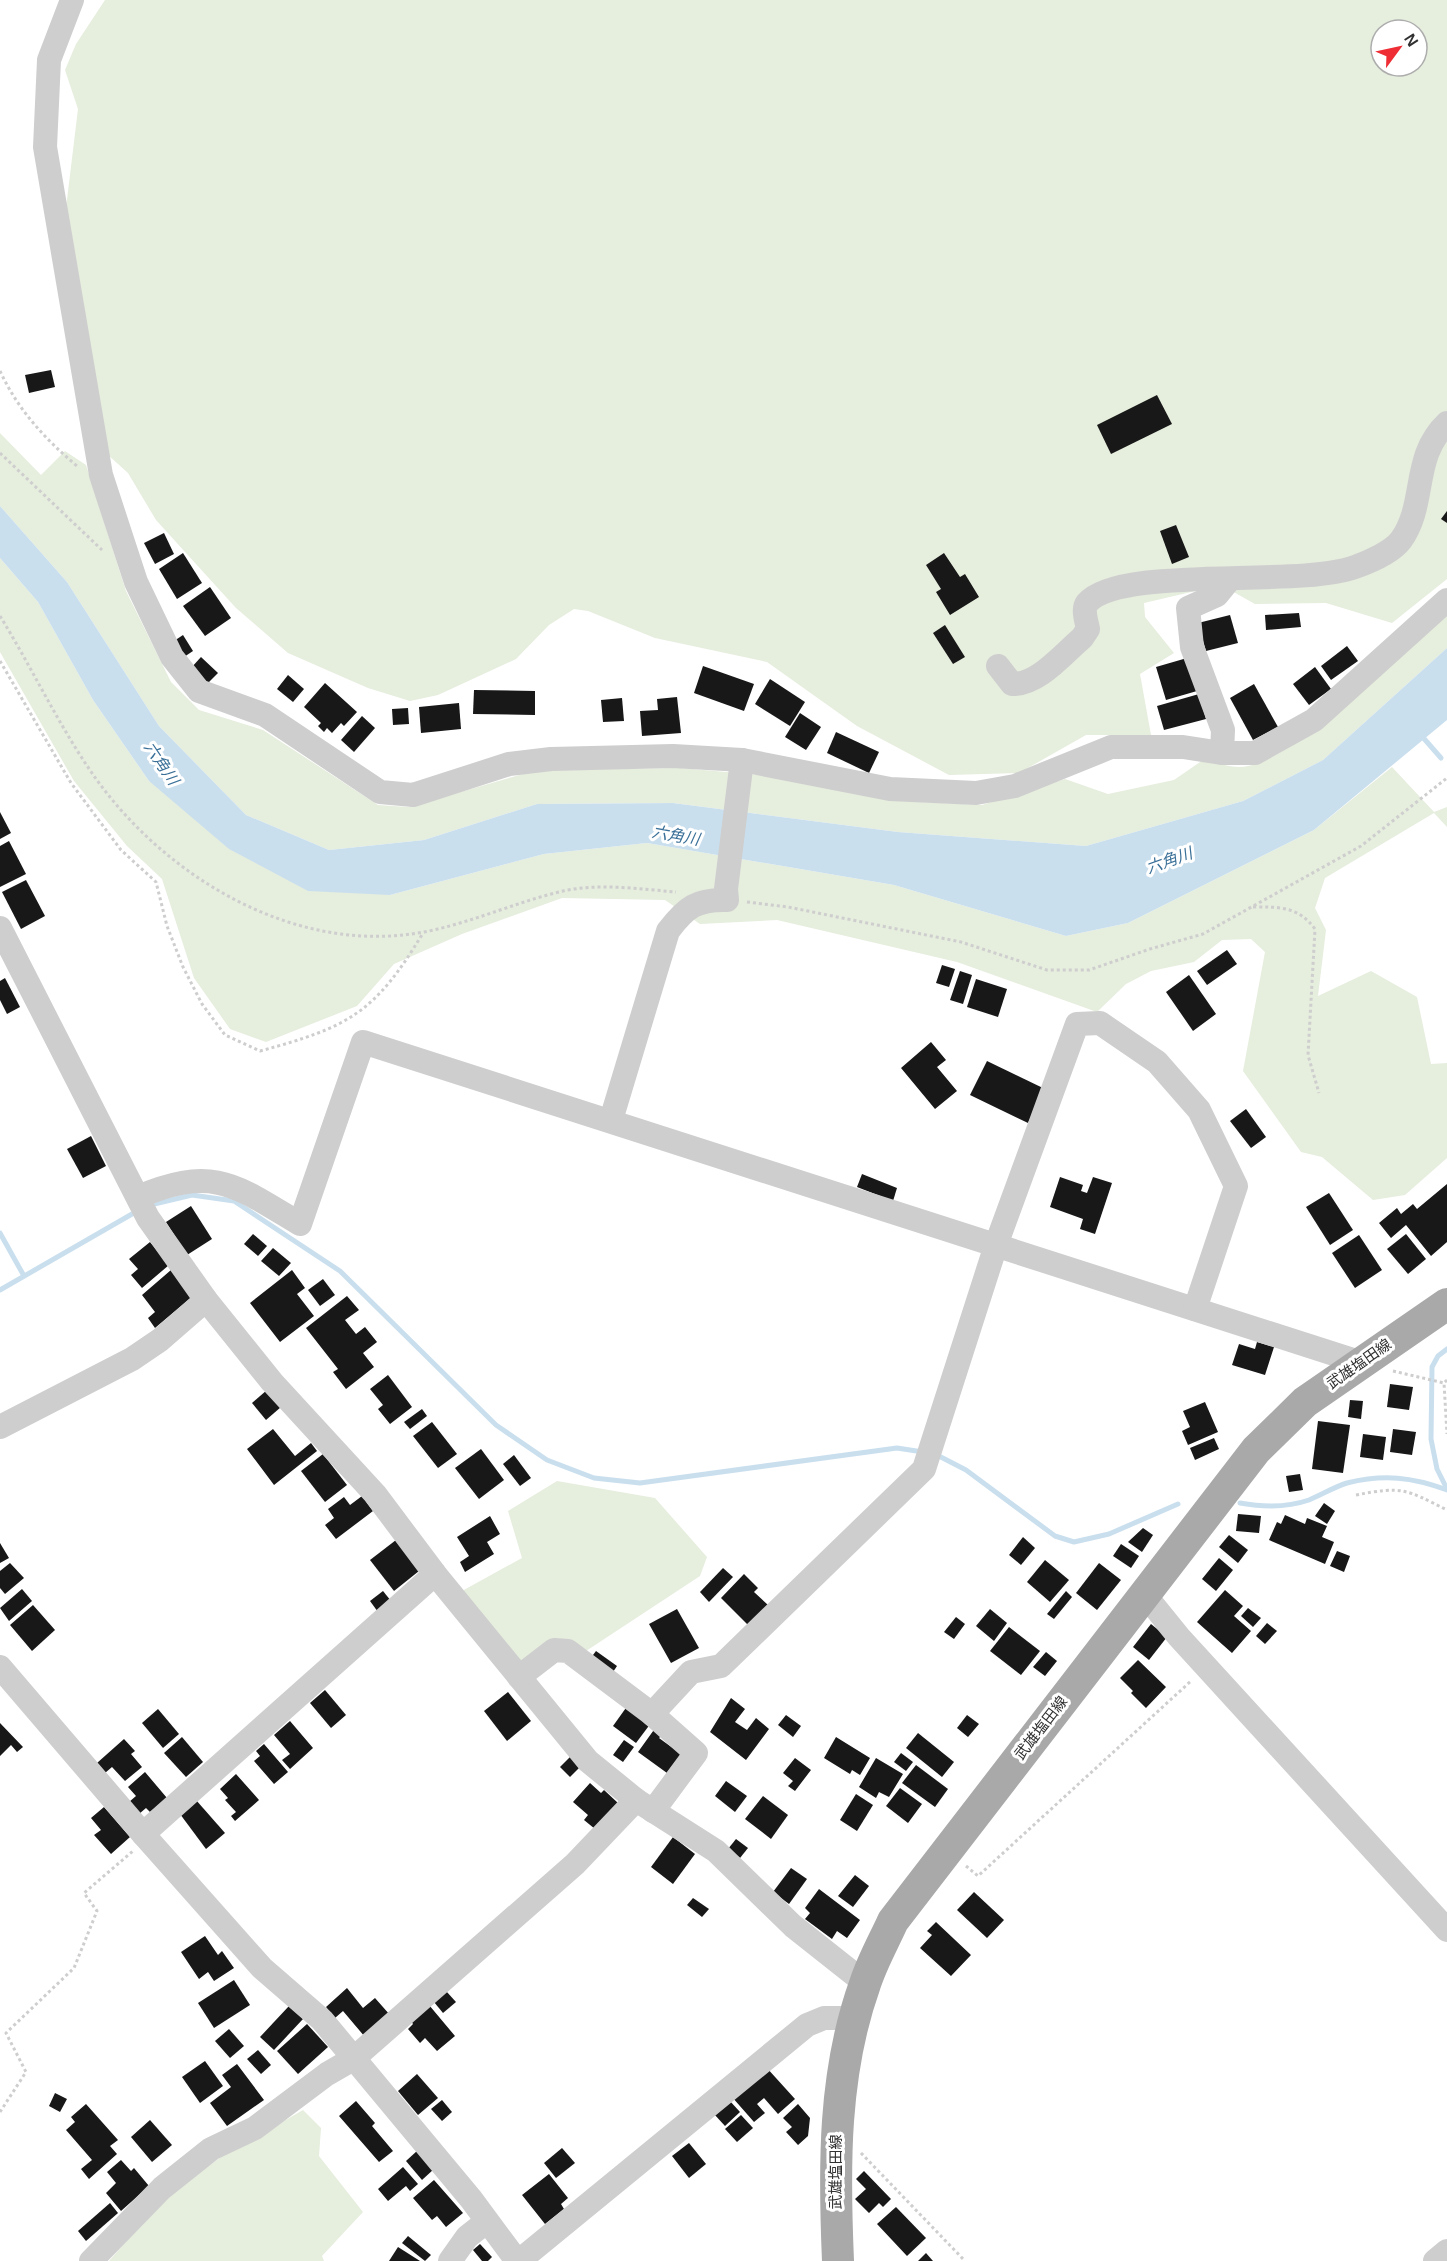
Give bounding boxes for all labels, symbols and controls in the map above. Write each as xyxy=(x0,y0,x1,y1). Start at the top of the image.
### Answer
north arrow xyxy=(1369,18,1429,78)
text: N xyxy=(1401,31,1421,50)
water label: 六角川 xyxy=(141,739,183,790)
water label: 六角川 xyxy=(651,823,703,848)
water label: 六角川 xyxy=(1144,844,1197,877)
street label: 武雄塩田線 xyxy=(1323,1335,1394,1392)
street label: 武雄塩田線 xyxy=(1011,1693,1070,1762)
street label: 武雄塩田線 xyxy=(827,2134,844,2210)

